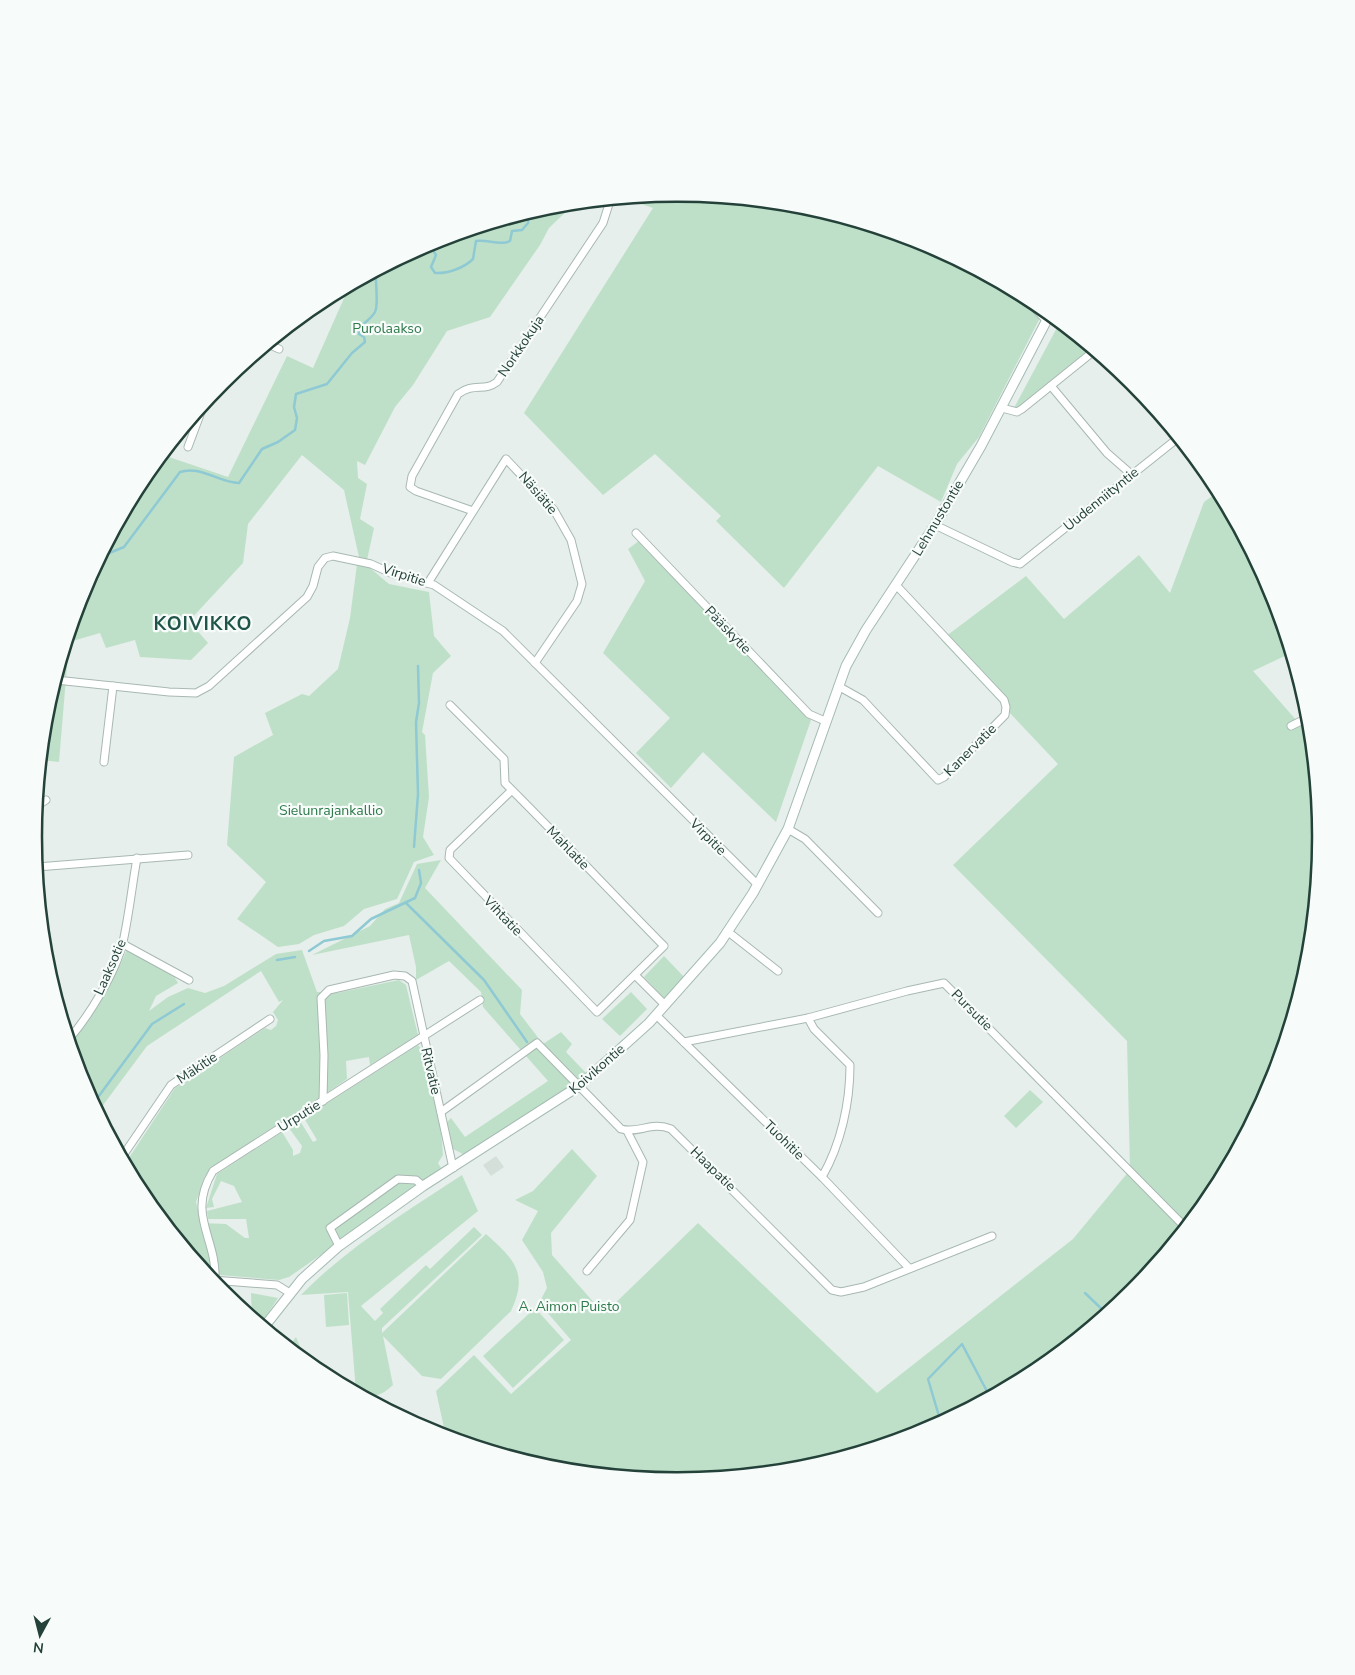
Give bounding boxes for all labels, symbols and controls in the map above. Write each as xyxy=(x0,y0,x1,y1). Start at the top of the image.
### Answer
street label: Norkkokuja xyxy=(493,312,549,380)
park label: Purolaakso xyxy=(352,319,422,338)
street label: Uudenniityntie xyxy=(1059,463,1143,535)
street label: Näsiätie xyxy=(514,468,562,518)
street label: Lehmustontie xyxy=(908,476,968,560)
street label: Virpitie xyxy=(379,559,428,591)
street label: Pääskytie xyxy=(700,602,756,658)
district label: KOIVIKKO xyxy=(154,611,252,637)
street label: Kanervatie xyxy=(940,720,1000,780)
park label: Sielunrajankallio xyxy=(279,801,383,820)
street label: Virpitie xyxy=(685,814,731,860)
street label: Mahlatie xyxy=(542,822,594,874)
street label: Vihtatie xyxy=(479,891,527,940)
street label: Laaksotie xyxy=(89,936,131,998)
street label: Pursutie xyxy=(947,985,997,1035)
street label: Koivikontie xyxy=(565,1039,629,1099)
street label: Ritvatie xyxy=(416,1046,446,1096)
street label: Mäkitie xyxy=(173,1047,221,1089)
street label: Urputie xyxy=(274,1096,324,1136)
street label: Tuohitie xyxy=(759,1116,809,1164)
street label: Haapatie xyxy=(686,1142,740,1196)
park label: A. Aimon Puisto xyxy=(518,1297,620,1316)
north arrow xyxy=(15,1610,65,1660)
text: N xyxy=(32,1637,45,1657)

